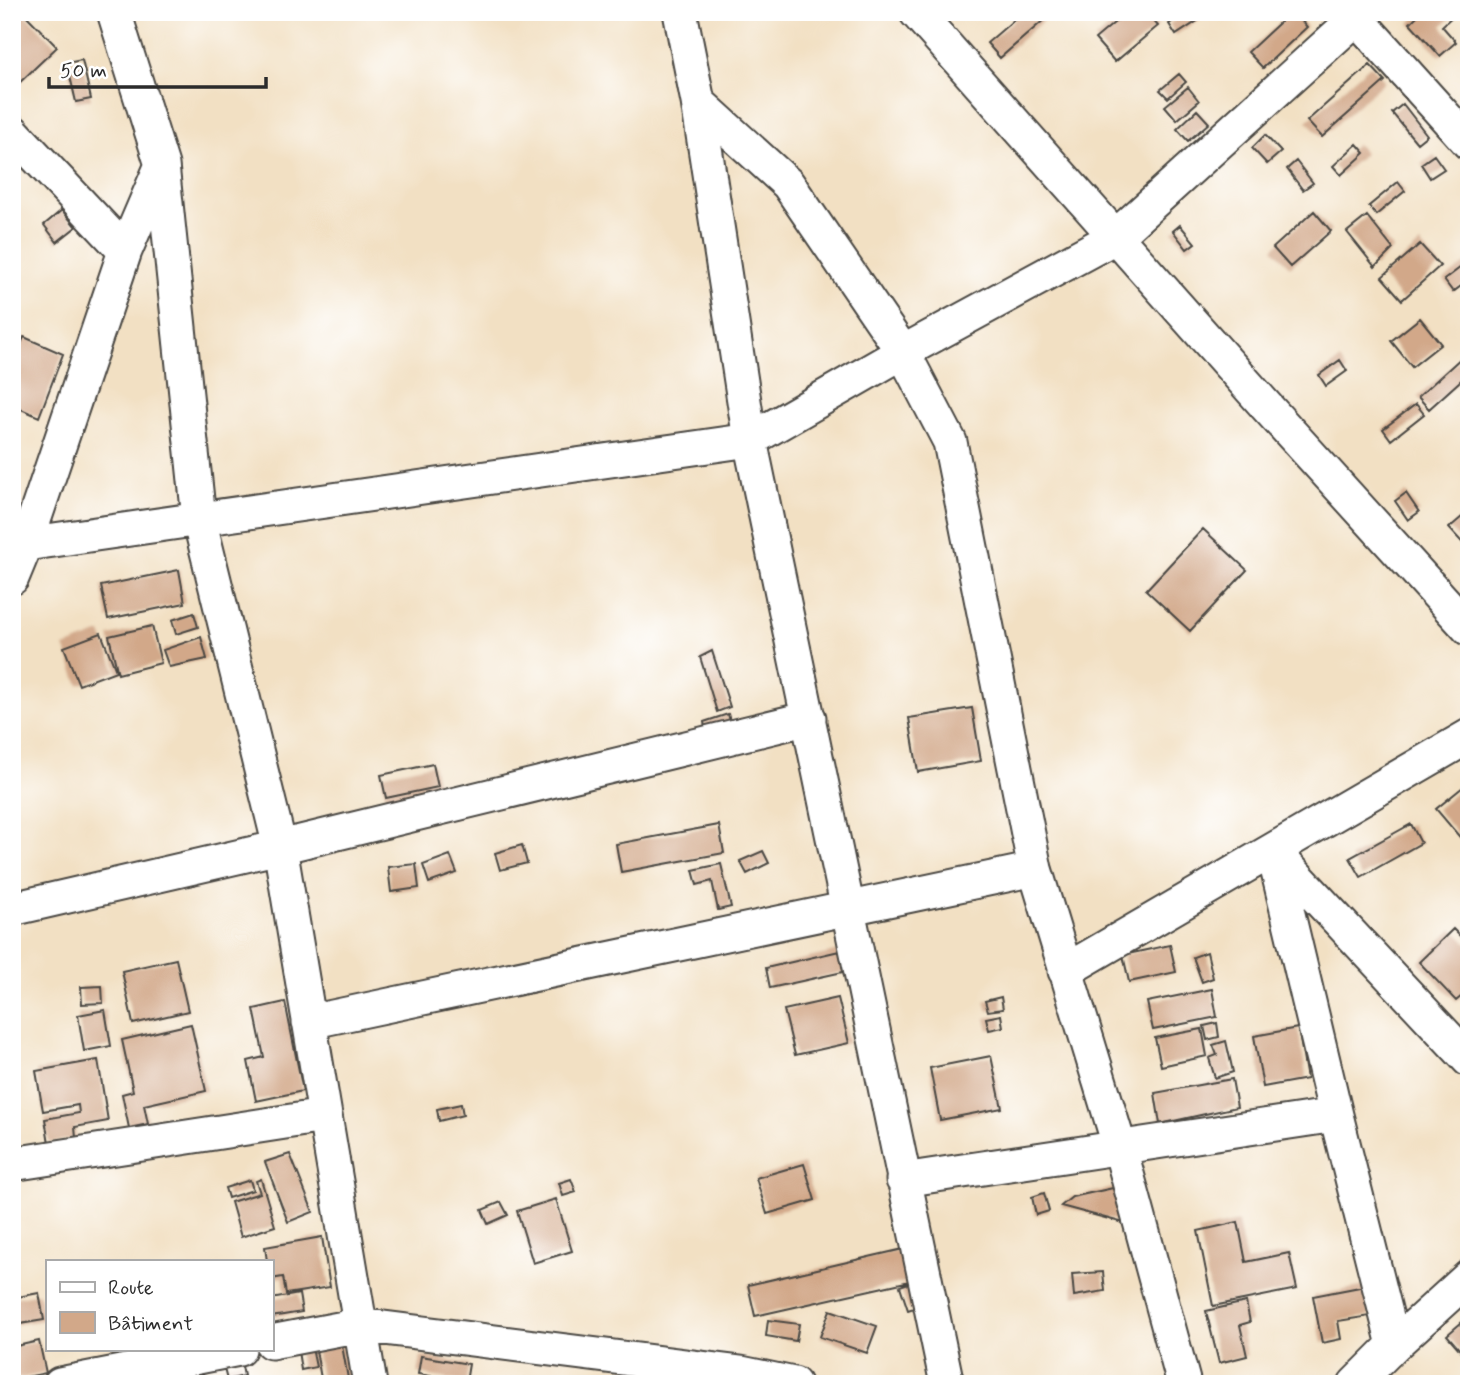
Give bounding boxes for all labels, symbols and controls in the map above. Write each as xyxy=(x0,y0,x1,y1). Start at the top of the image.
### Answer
scale bar xyxy=(49,46,266,90)
text: 50 m xyxy=(60,57,107,85)
legend xyxy=(46,1260,273,1350)
text: Route xyxy=(108,1274,154,1302)
text: Bâtiment xyxy=(108,1310,193,1338)

